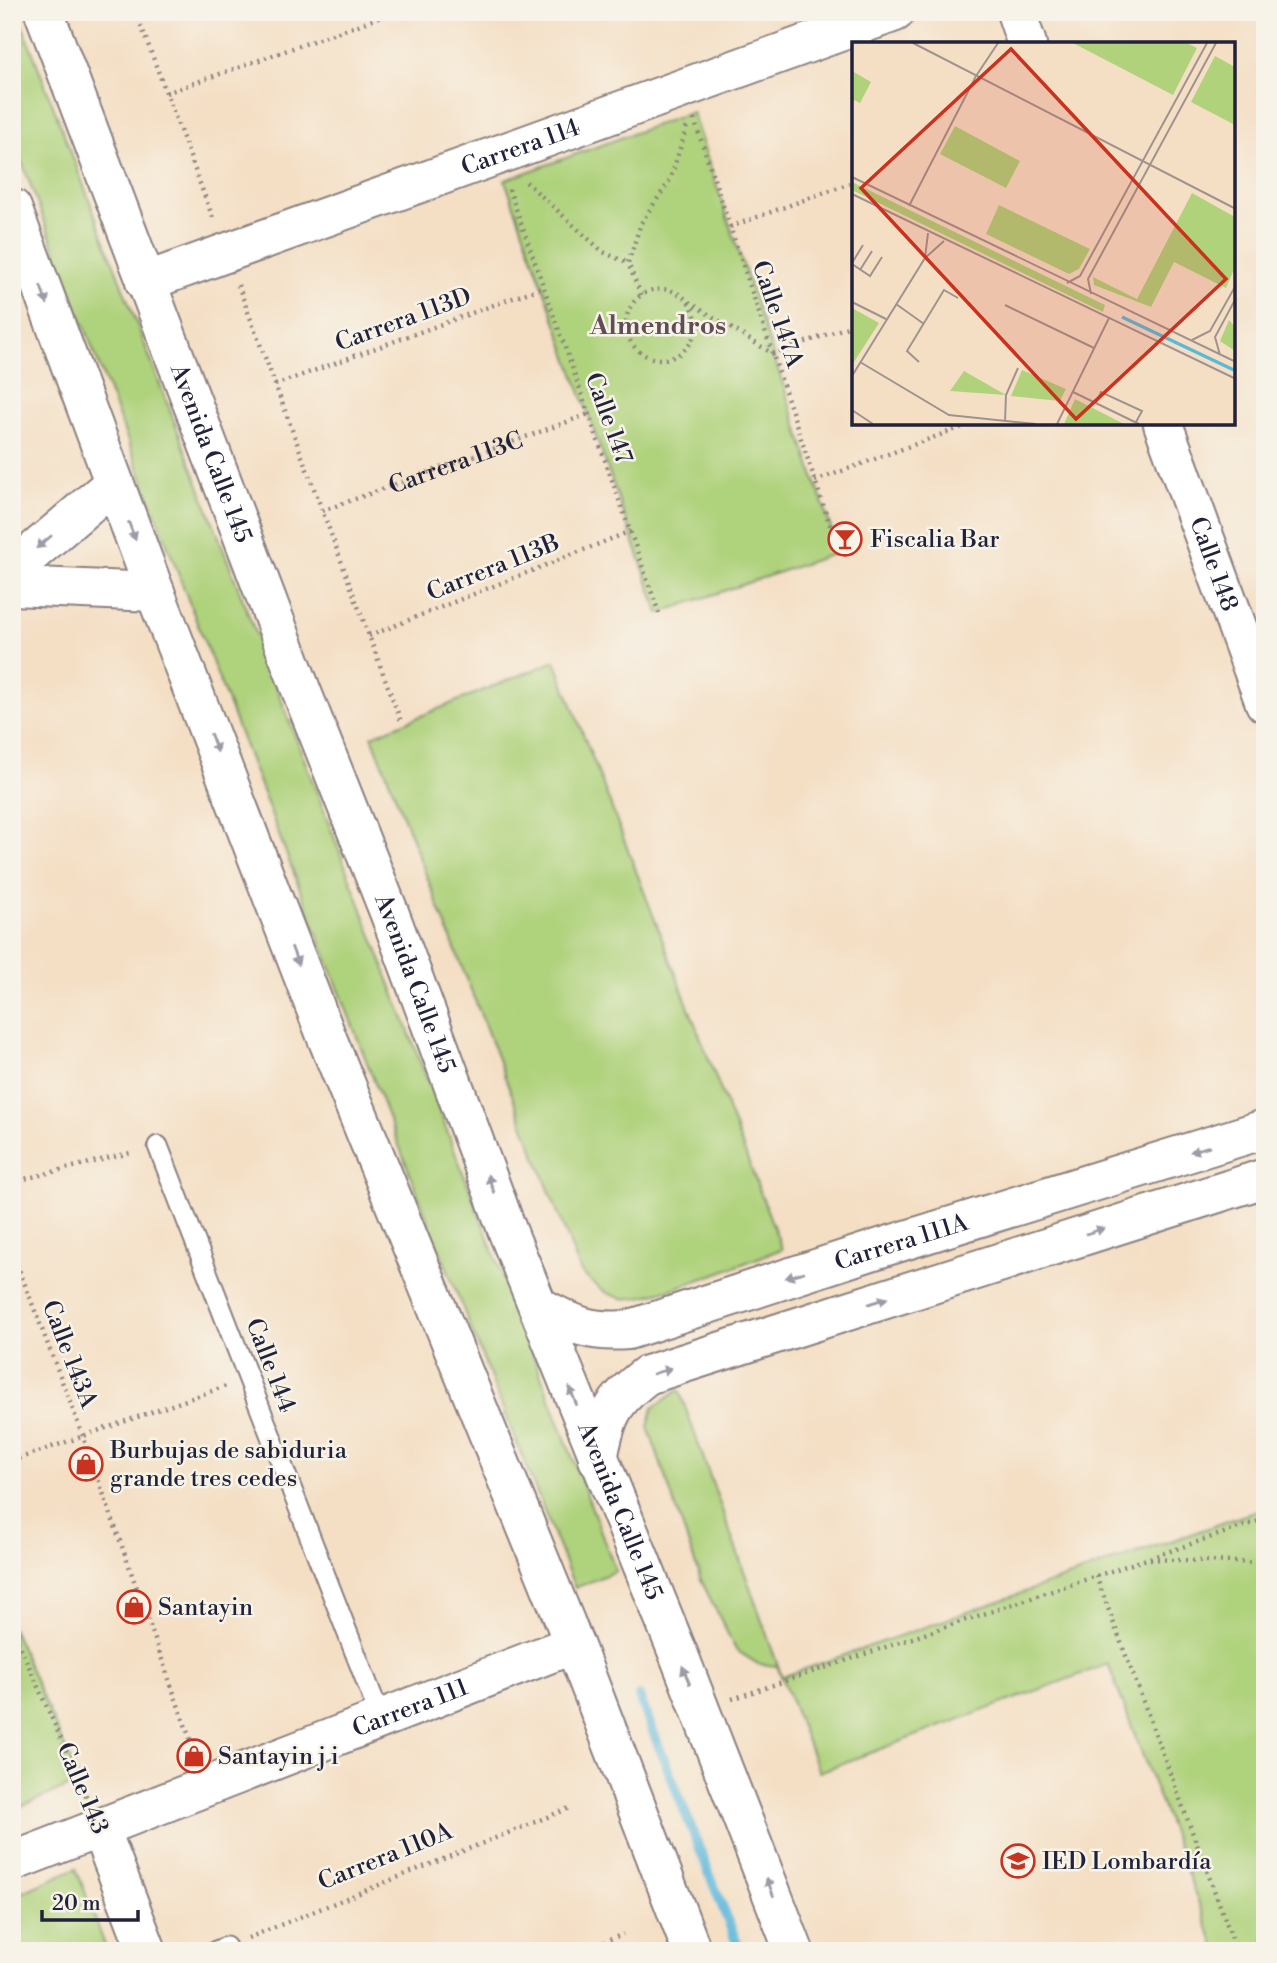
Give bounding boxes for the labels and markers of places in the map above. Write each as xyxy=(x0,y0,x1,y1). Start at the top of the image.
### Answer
bar icon: Fiscalia Bar xyxy=(826,520,864,558)
place label: Fiscalia Bar xyxy=(870,525,1000,555)
place label: Burbujas de sabiduria grande tres cedes xyxy=(109,1436,348,1494)
shop icon: Burbujas de sabiduria grande tres cedes xyxy=(67,1445,105,1483)
shop icon: Santayin xyxy=(115,1588,153,1626)
place label: Santayin xyxy=(158,1593,253,1623)
shop icon: Santayin j i xyxy=(175,1737,213,1775)
place label: Santayin j i xyxy=(218,1742,339,1772)
school or university icon: IED Lombardía xyxy=(999,1842,1037,1880)
place label: IED Lombardía xyxy=(1042,1847,1212,1877)

